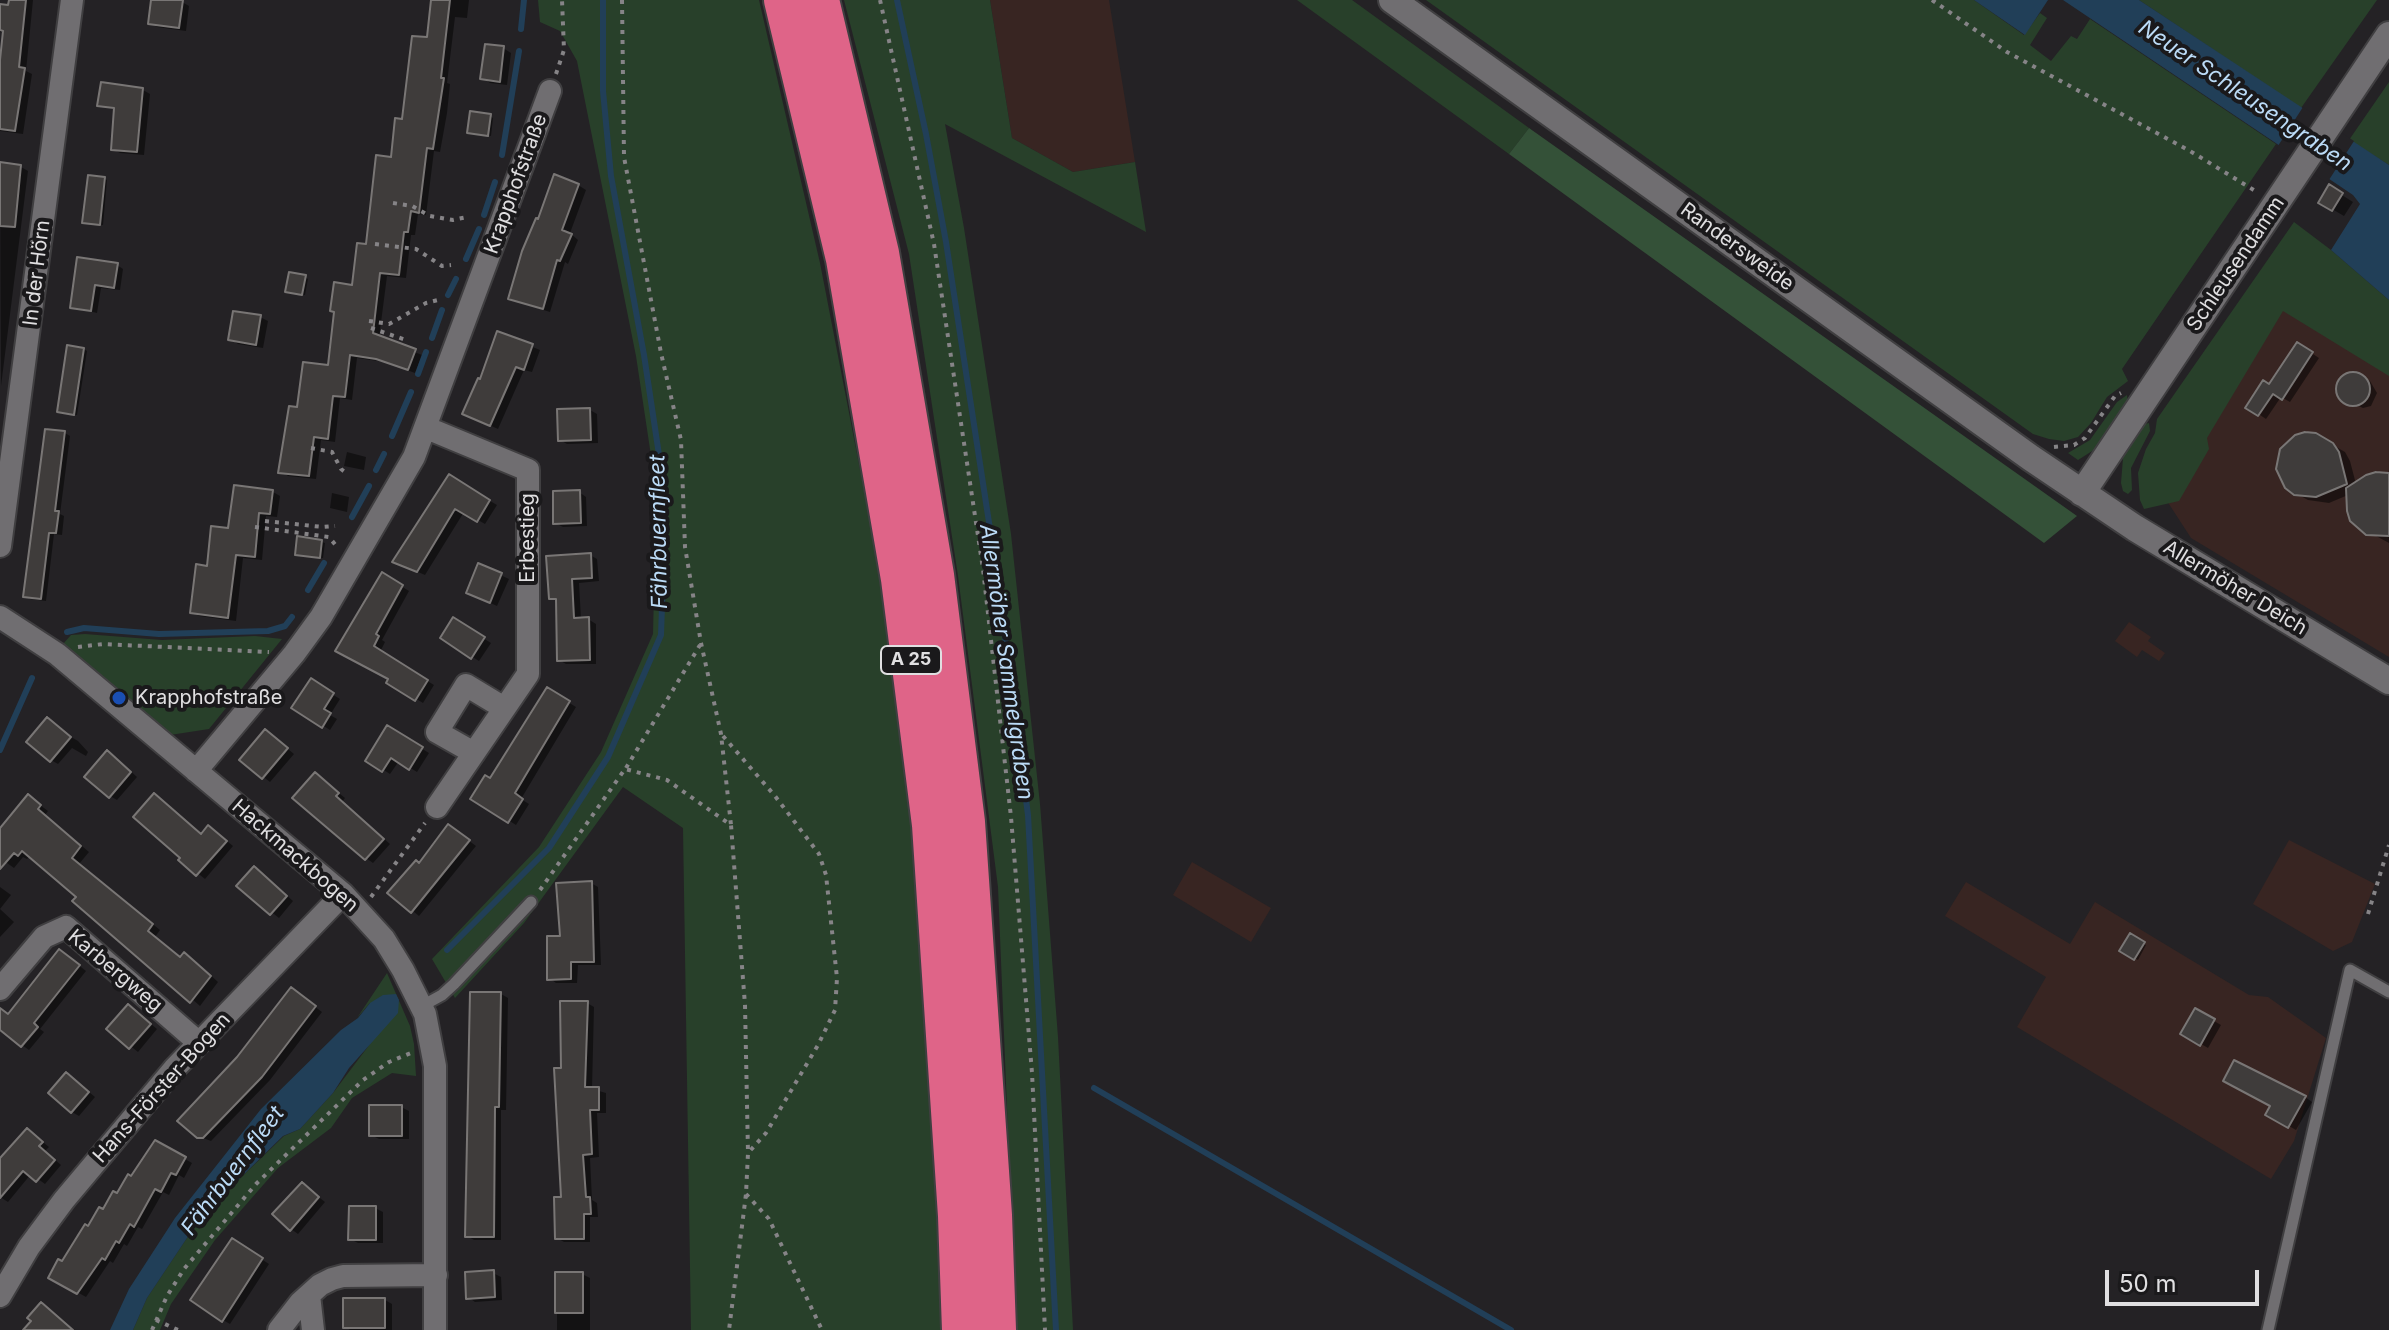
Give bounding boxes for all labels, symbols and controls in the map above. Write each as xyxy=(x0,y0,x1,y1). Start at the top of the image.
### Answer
water label: Neuer Schleusengraben xyxy=(2133,15,2357,177)
street label: Krapphofstraße xyxy=(480,111,552,257)
street label: Schleusendamm xyxy=(2182,192,2290,336)
street label: Randersweide xyxy=(1676,198,1798,296)
street label: In der Hörn xyxy=(19,219,55,327)
water label: Fährbuernfleet xyxy=(644,455,674,609)
street label: Erbestieg xyxy=(516,493,540,583)
water label: Allermöher Sammelgraben xyxy=(974,523,1038,801)
street label: Allermöher Deich xyxy=(2159,536,2311,640)
road number: A 25 xyxy=(881,646,941,674)
place label: Krapphofstraße xyxy=(135,686,282,710)
marker: Krapphofstraße xyxy=(110,689,128,707)
street label: Hackmackbogen xyxy=(227,795,363,917)
street label: Karbergweg xyxy=(63,925,167,1017)
street label: Hans-Förster-Bogen xyxy=(88,1008,236,1168)
water label: Fährbuernfleet xyxy=(176,1101,290,1241)
scale bar xyxy=(2109,1254,2263,1304)
text: 50 m xyxy=(2119,1269,2177,1298)

